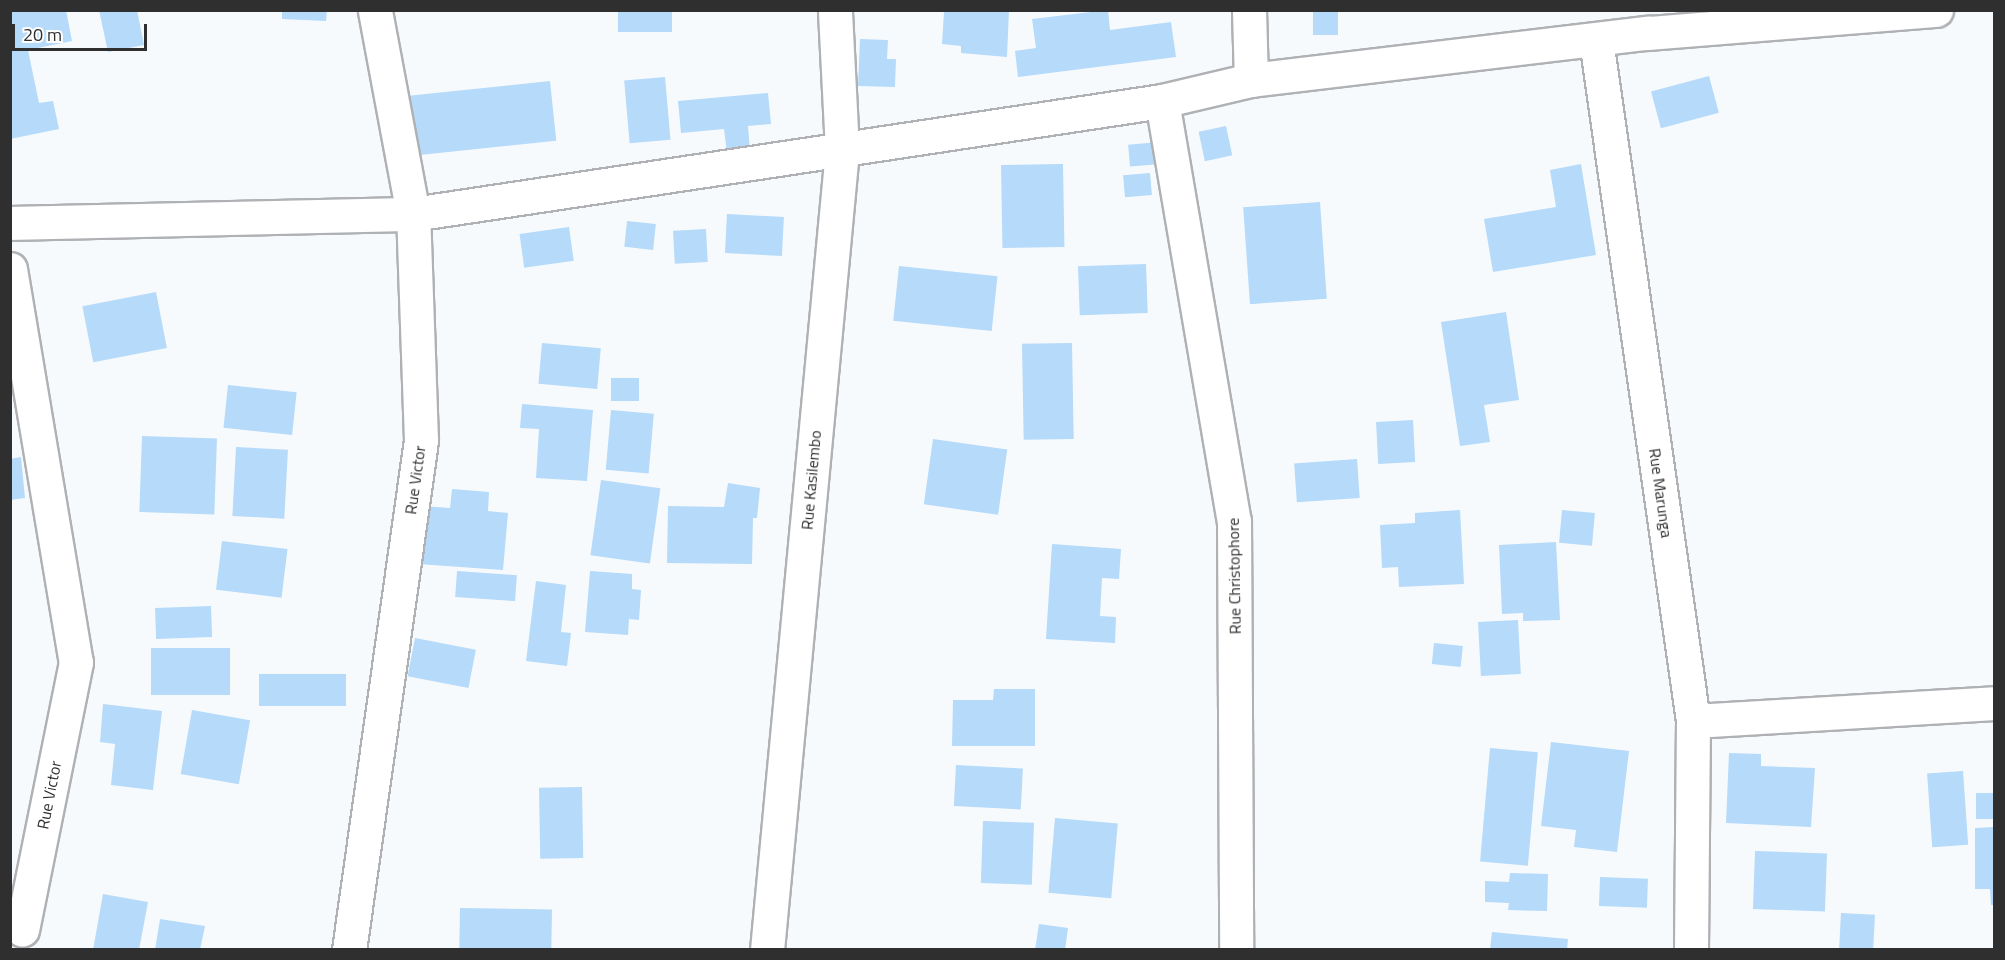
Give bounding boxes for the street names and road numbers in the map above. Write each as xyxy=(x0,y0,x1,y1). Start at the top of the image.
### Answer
street label: Rue Kasilembo xyxy=(797,429,825,531)
street label: Rue Victor xyxy=(401,444,429,516)
street label: Rue Marunga xyxy=(1645,447,1677,539)
street label: Rue Christophore xyxy=(1223,518,1245,634)
street label: Rue Victor xyxy=(33,759,65,831)

